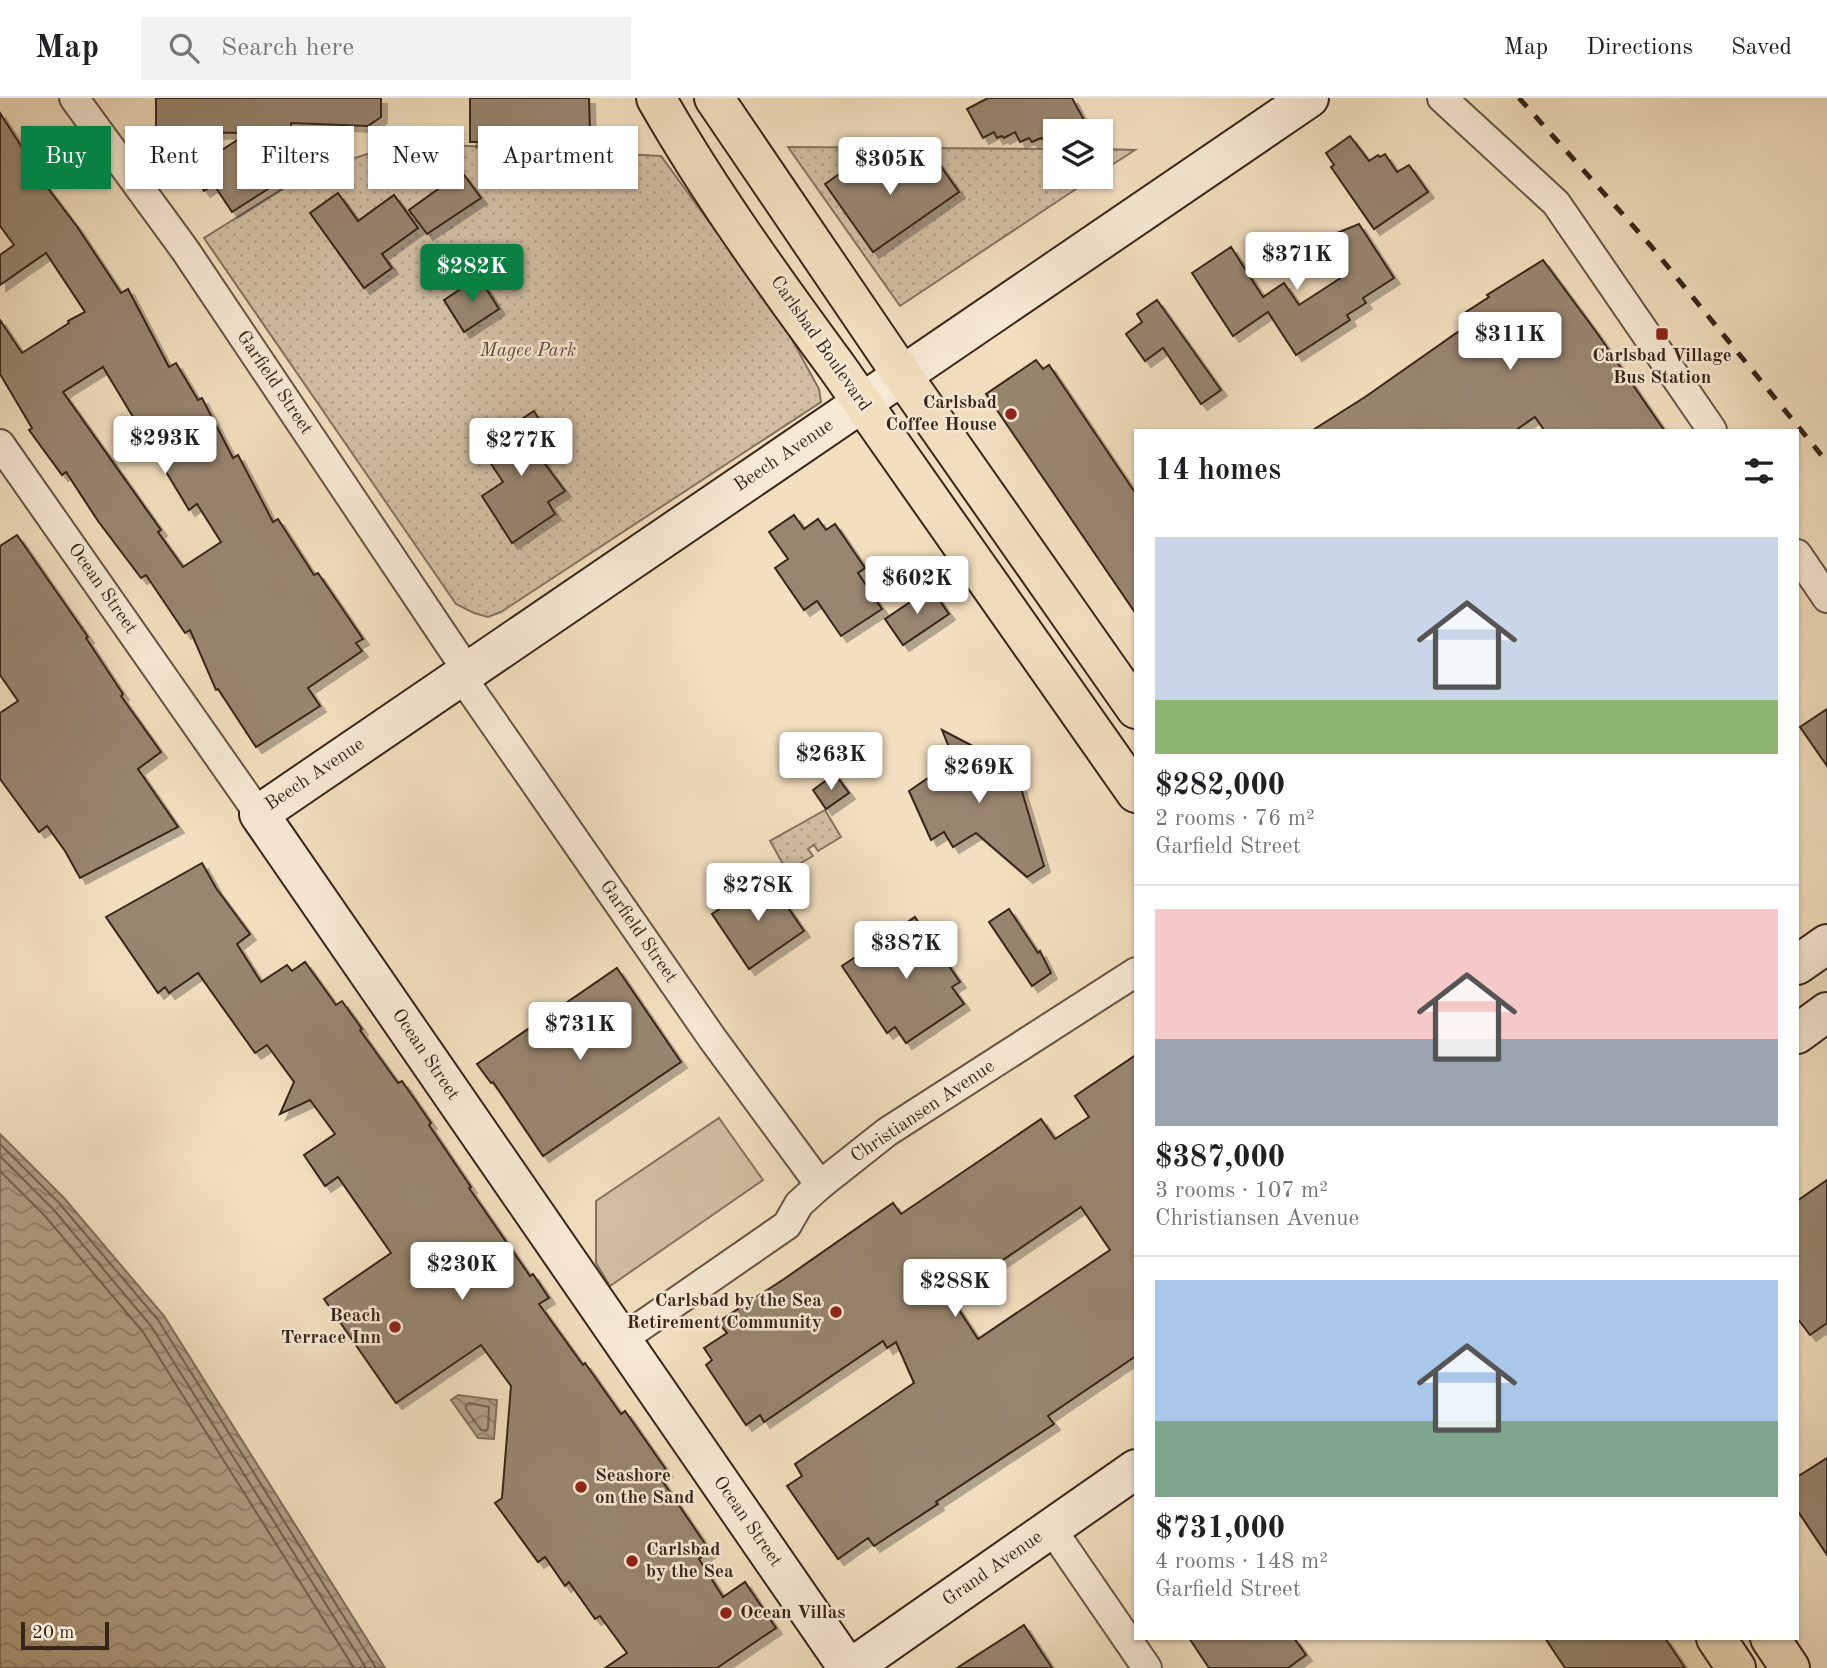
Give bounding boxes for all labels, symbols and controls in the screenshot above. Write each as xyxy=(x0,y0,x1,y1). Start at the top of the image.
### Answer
search box xyxy=(141,17,631,80)
icon: search xyxy=(165,29,203,67)
text: Map xyxy=(35,32,99,65)
text: Search here xyxy=(221,35,354,61)
text: Map xyxy=(1504,36,1548,60)
text: Directions xyxy=(1586,36,1693,60)
text: Saved xyxy=(1731,36,1792,60)
map controls xyxy=(1043,119,1113,189)
button: layers xyxy=(1043,119,1113,189)
chip: Buy xyxy=(21,126,111,189)
chip: Rent xyxy=(125,126,223,189)
chip: Filters xyxy=(237,126,354,189)
chip: New xyxy=(368,126,464,189)
chip: Apartment xyxy=(478,126,638,189)
pin: $305K xyxy=(841,138,939,197)
text: $305K xyxy=(854,148,926,171)
pin: $371K xyxy=(1248,232,1346,292)
text: $371K xyxy=(1261,243,1333,266)
pin: $282K xyxy=(423,244,521,304)
text: $282K xyxy=(436,255,508,278)
street label: Carlsbad Boulevard xyxy=(766,273,874,415)
pin: $311K xyxy=(1461,313,1559,372)
text: $311K xyxy=(1474,323,1546,346)
marker: Carlsbad Village Bus Station xyxy=(1654,326,1670,342)
street label: Garfield Street xyxy=(232,328,316,438)
park label: Magee Park xyxy=(479,342,576,361)
place label: Carlsbad Village Bus Station xyxy=(1592,347,1732,388)
place label: Carlsbad Coffee House xyxy=(886,394,997,435)
marker: Carlsbad Coffee House xyxy=(1003,406,1019,422)
pin: $293K xyxy=(116,416,214,476)
street label: Beech Avenue xyxy=(731,416,837,496)
pin: $277K xyxy=(472,418,570,478)
text: $293K xyxy=(129,427,201,450)
text: $277K xyxy=(485,429,557,452)
icon: filters xyxy=(1740,452,1778,490)
text: 14 homes xyxy=(1155,456,1281,486)
street label: Ocean Street xyxy=(64,540,140,638)
pin: $602K xyxy=(868,556,966,616)
text: $602K xyxy=(881,567,953,590)
icon: home xyxy=(1404,582,1530,708)
pin: $263K xyxy=(782,732,880,792)
street label: Beech Avenue xyxy=(262,735,368,815)
text: $263K xyxy=(795,743,867,766)
pin: $269K xyxy=(930,746,1028,805)
text: $269K xyxy=(943,756,1015,779)
text: $282,000 xyxy=(1155,771,1285,801)
text: 2 rooms · 76 m² xyxy=(1155,807,1315,830)
text: Garfield Street xyxy=(1155,835,1301,858)
pin: $278K xyxy=(709,864,807,923)
text: $278K xyxy=(722,874,794,897)
street label: Garfield Street xyxy=(596,877,680,987)
pin: $387K xyxy=(857,922,955,981)
text: $387K xyxy=(870,932,942,955)
icon: home xyxy=(1404,954,1530,1080)
pin: $731K xyxy=(531,1002,629,1062)
street label: Ocean Street xyxy=(388,1006,462,1104)
text: $731K xyxy=(544,1013,616,1036)
street label: Christiansen Avenue xyxy=(848,1057,998,1167)
text: $387,000 xyxy=(1155,1143,1285,1173)
text: 3 rooms · 107 m² xyxy=(1155,1179,1328,1202)
text: Christiansen Avenue xyxy=(1155,1207,1359,1230)
pin: $230K xyxy=(413,1242,511,1302)
text: $230K xyxy=(426,1253,498,1276)
pin: $288K xyxy=(906,1260,1004,1319)
text: $288K xyxy=(919,1270,991,1293)
place label: Carlsbad by the Sea Retirement Community xyxy=(626,1292,822,1333)
marker: Carlsbad by the Sea Retirement Community xyxy=(828,1304,844,1320)
place label: Beach Terrace Inn xyxy=(281,1307,381,1348)
marker: Beach Terrace Inn xyxy=(387,1319,403,1335)
icon: home xyxy=(1404,1325,1530,1451)
place label: Seashore on the Sand xyxy=(595,1467,695,1508)
street label: Ocean Street xyxy=(709,1473,785,1571)
marker: Seashore on the Sand xyxy=(573,1479,589,1495)
text: $731,000 xyxy=(1155,1514,1285,1544)
street label: Grand Avenue xyxy=(940,1528,1046,1610)
place label: Carlsbad by the Sea xyxy=(646,1541,734,1582)
text: 4 rooms · 148 m² xyxy=(1155,1550,1328,1573)
marker: Carlsbad by the Sea xyxy=(624,1553,640,1569)
text: Garfield Street xyxy=(1155,1578,1301,1601)
place label: Ocean Villas xyxy=(740,1604,846,1623)
marker: Ocean Villas xyxy=(718,1605,734,1621)
scale bar xyxy=(21,1619,108,1651)
text: 20 m xyxy=(32,1624,74,1643)

